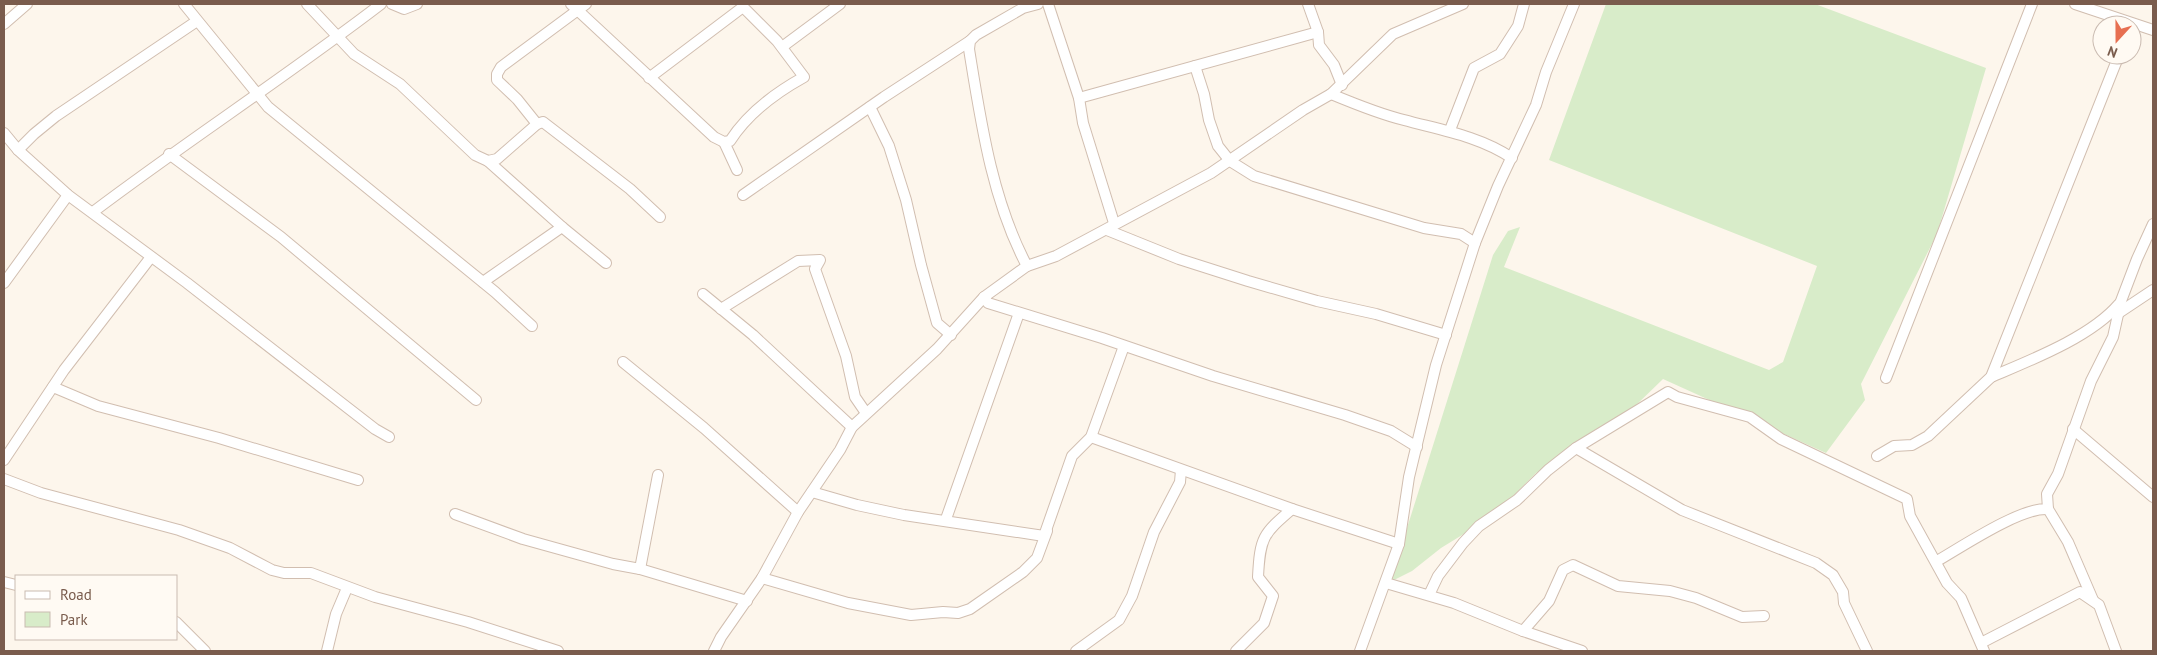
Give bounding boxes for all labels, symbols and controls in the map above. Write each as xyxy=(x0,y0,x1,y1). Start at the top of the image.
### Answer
north arrow xyxy=(2092,15,2142,65)
text: N xyxy=(2105,42,2120,62)
legend xyxy=(15,575,178,640)
text: Road xyxy=(60,585,92,604)
text: Park xyxy=(60,610,88,629)

